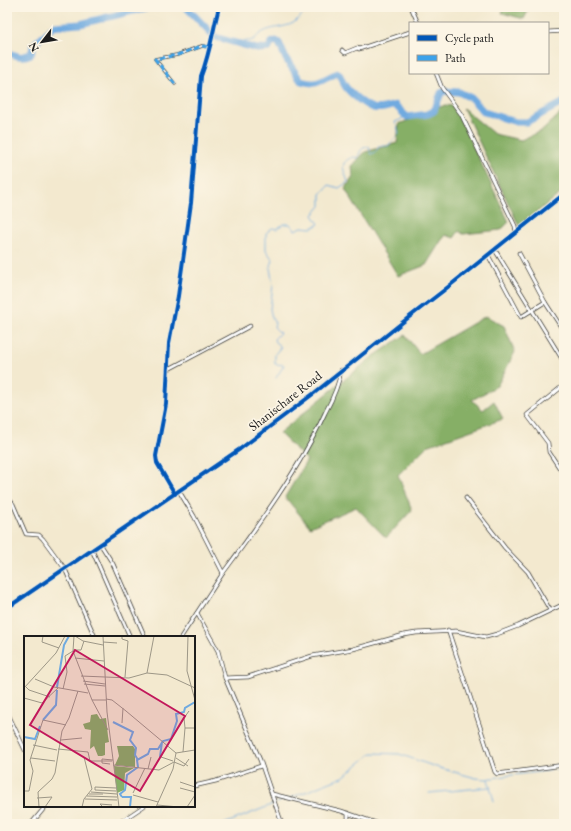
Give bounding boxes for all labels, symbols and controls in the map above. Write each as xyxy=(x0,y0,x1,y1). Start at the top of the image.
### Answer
north arrow xyxy=(22,22,62,62)
legend xyxy=(409,22,549,74)
text: Cycle path xyxy=(445,30,494,46)
text: N xyxy=(25,40,42,55)
text: Path xyxy=(445,50,466,66)
street label: Shanischare Road xyxy=(245,367,325,435)
inset map xyxy=(24,636,195,807)

